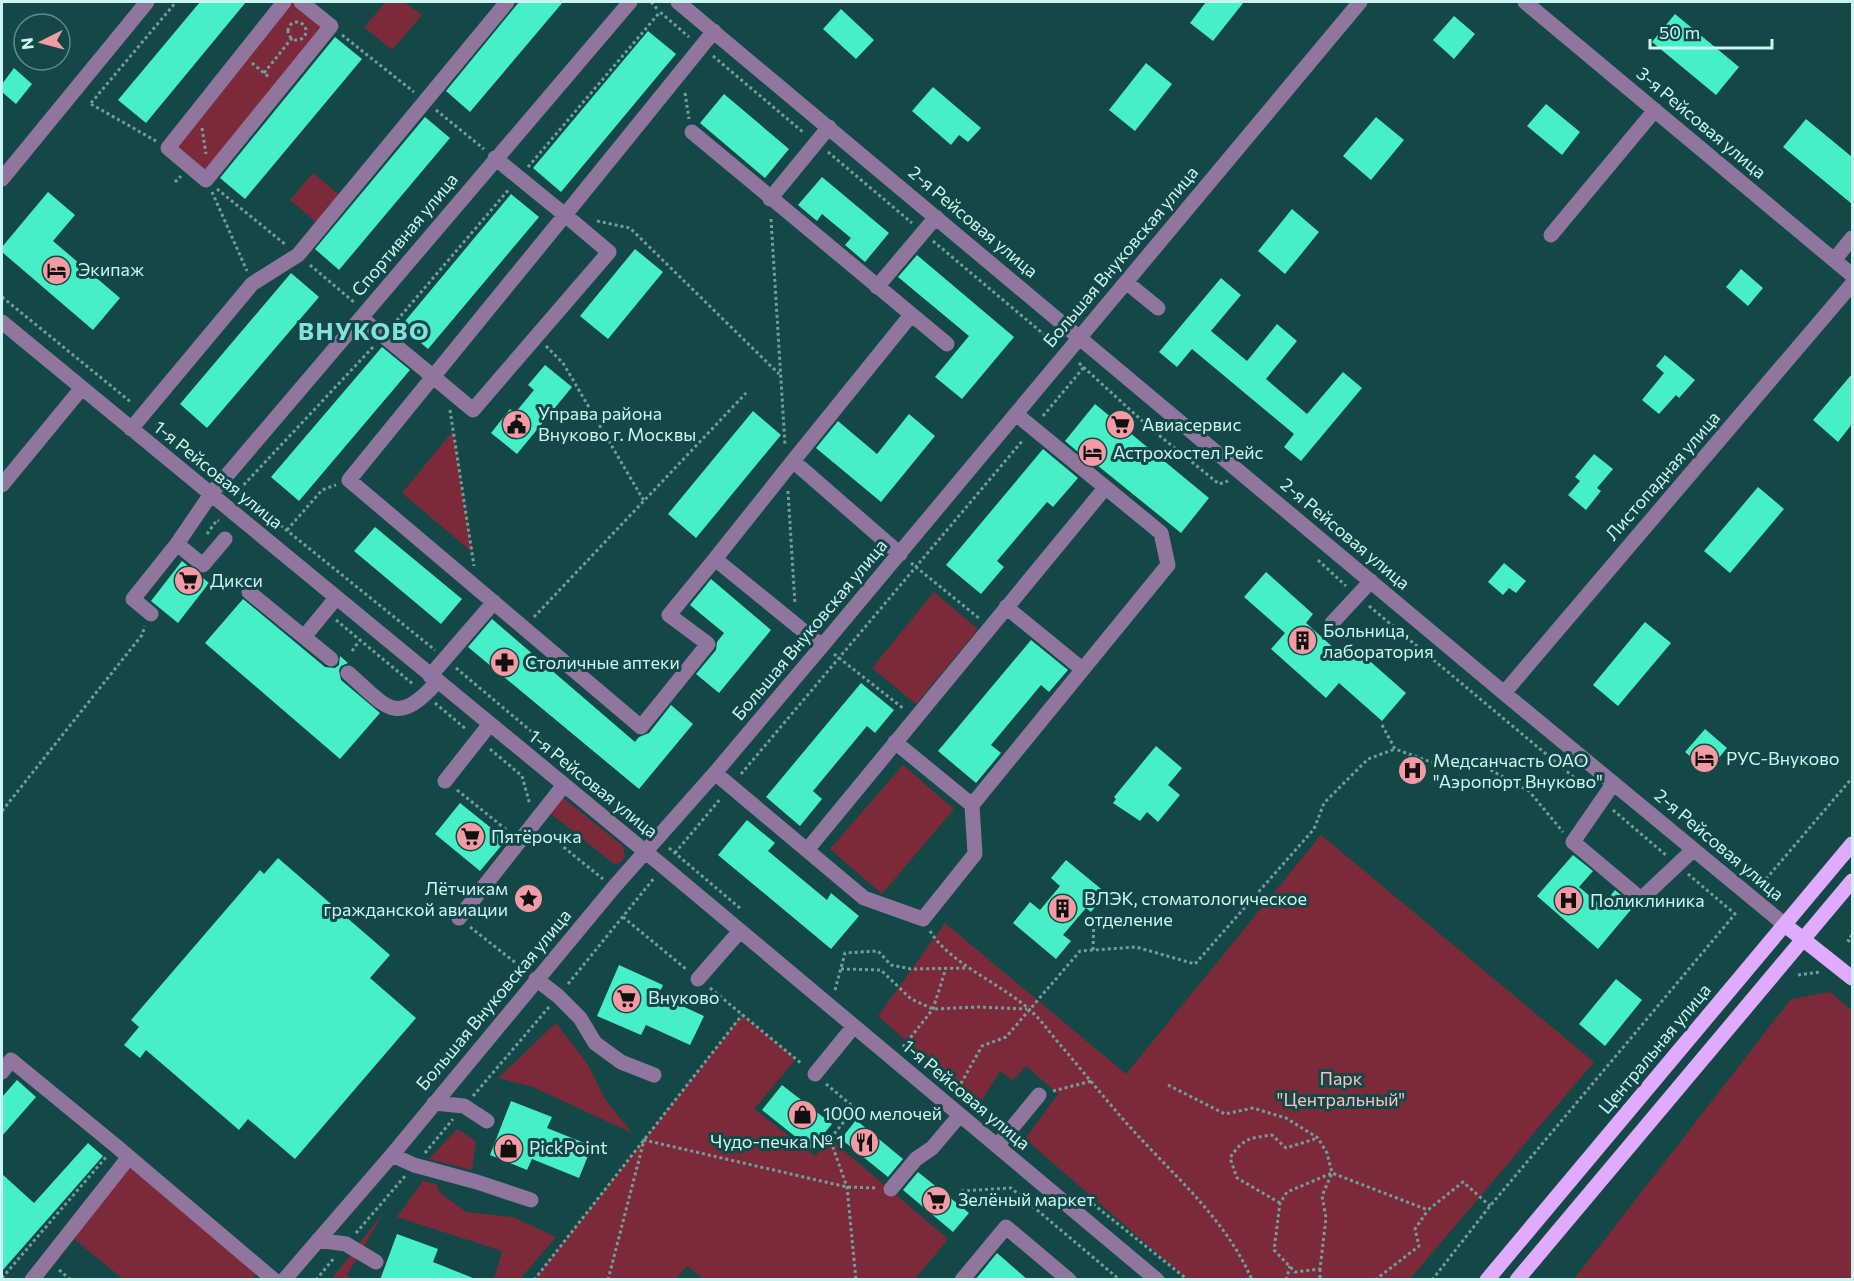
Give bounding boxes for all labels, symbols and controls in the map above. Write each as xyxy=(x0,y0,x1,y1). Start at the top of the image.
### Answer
north arrow xyxy=(12,12,72,72)
scale bar xyxy=(1650,12,1772,50)
text: 50 m xyxy=(1659,21,1700,43)
text: N xyxy=(17,37,37,51)
street label: 3-я Рейсовая улица xyxy=(1632,62,1771,183)
street label: 2-я Рейсовая улица xyxy=(905,161,1043,282)
street label: Большая Внуковская улица xyxy=(1038,161,1202,351)
street label: Спортивная улица xyxy=(346,168,462,300)
hotel icon: Экипаж xyxy=(41,254,73,286)
place label: Экипаж xyxy=(78,258,144,280)
district label: ВНУКОВО xyxy=(298,316,430,345)
place label: Управа района Внуково г. Москвы xyxy=(538,402,696,445)
street label: Листопадная улица xyxy=(1600,406,1724,544)
public building icon: Управа района Внуково г. Москвы xyxy=(501,408,533,440)
supermarket icon: Авиасервис xyxy=(1105,409,1137,441)
place label: Авиасервис xyxy=(1142,413,1241,435)
street label: 1-я Рейсовая улица xyxy=(150,415,288,533)
hotel icon: Астрохостел Рейс xyxy=(1076,437,1108,469)
place label: Астрохостел Рейс xyxy=(1113,441,1264,463)
street label: 2-я Рейсовая улица xyxy=(1277,473,1415,594)
street label: Большая Внуковская улица xyxy=(727,534,891,724)
supermarket icon: Дикси xyxy=(173,565,205,597)
place label: Дикси xyxy=(210,569,263,591)
place label: Больница, лаборатория xyxy=(1323,619,1434,662)
building icon: Больница, лаборатория xyxy=(1286,625,1318,657)
pharmacy icon: Столичные аптеки xyxy=(488,647,520,679)
place label: Столичные аптеки xyxy=(525,651,680,673)
street label: 1-я Рейсовая улица xyxy=(525,724,663,842)
hotel icon: РУС-Внуково xyxy=(1689,743,1721,775)
place label: РУС-Внуково xyxy=(1726,747,1840,769)
place label: Медсанчасть ОАО "Аэропорт Внуково" xyxy=(1433,749,1603,792)
hospital icon: Медсанчасть ОАО "Аэропорт Внуково" xyxy=(1396,755,1428,787)
street label: 2-я Рейсовая улица xyxy=(1651,784,1789,905)
supermarket icon: Пятёрочка xyxy=(454,821,486,853)
place label: Пятёрочка xyxy=(491,825,582,847)
place label: Лётчикам гражданской авиации xyxy=(324,877,508,920)
place icon: Лётчикам гражданской авиации xyxy=(513,883,545,915)
hospital icon: Поликлиника xyxy=(1553,885,1585,917)
place label: ВЛЭК, стоматологическое отделение xyxy=(1084,887,1307,930)
place label: Поликлиника xyxy=(1590,889,1705,911)
building icon: ВЛЭК, стоматологическое отделение xyxy=(1047,893,1079,925)
street label: Большая Внуковская улица xyxy=(411,904,575,1094)
street label: Центральная улица xyxy=(1593,979,1715,1118)
supermarket icon: Внуково xyxy=(611,982,643,1014)
place label: Внуково xyxy=(648,986,719,1008)
street label: 1-я Рейсовая улица xyxy=(898,1034,1035,1154)
park label: Парк "Центральный" xyxy=(1277,1067,1405,1110)
shop icon: 1000 мелочей xyxy=(786,1098,818,1130)
place label: 1000 мелочей xyxy=(823,1102,942,1124)
restaurant icon: Чудо-печка № 1 xyxy=(849,1126,881,1158)
place label: Чудо-печка № 1 xyxy=(710,1130,844,1152)
shop icon: PickPoint xyxy=(492,1132,524,1164)
place label: PickPoint xyxy=(529,1136,608,1158)
supermarket icon: Зелёный маркет xyxy=(921,1184,953,1216)
place label: Зелёный маркет xyxy=(958,1188,1095,1210)

